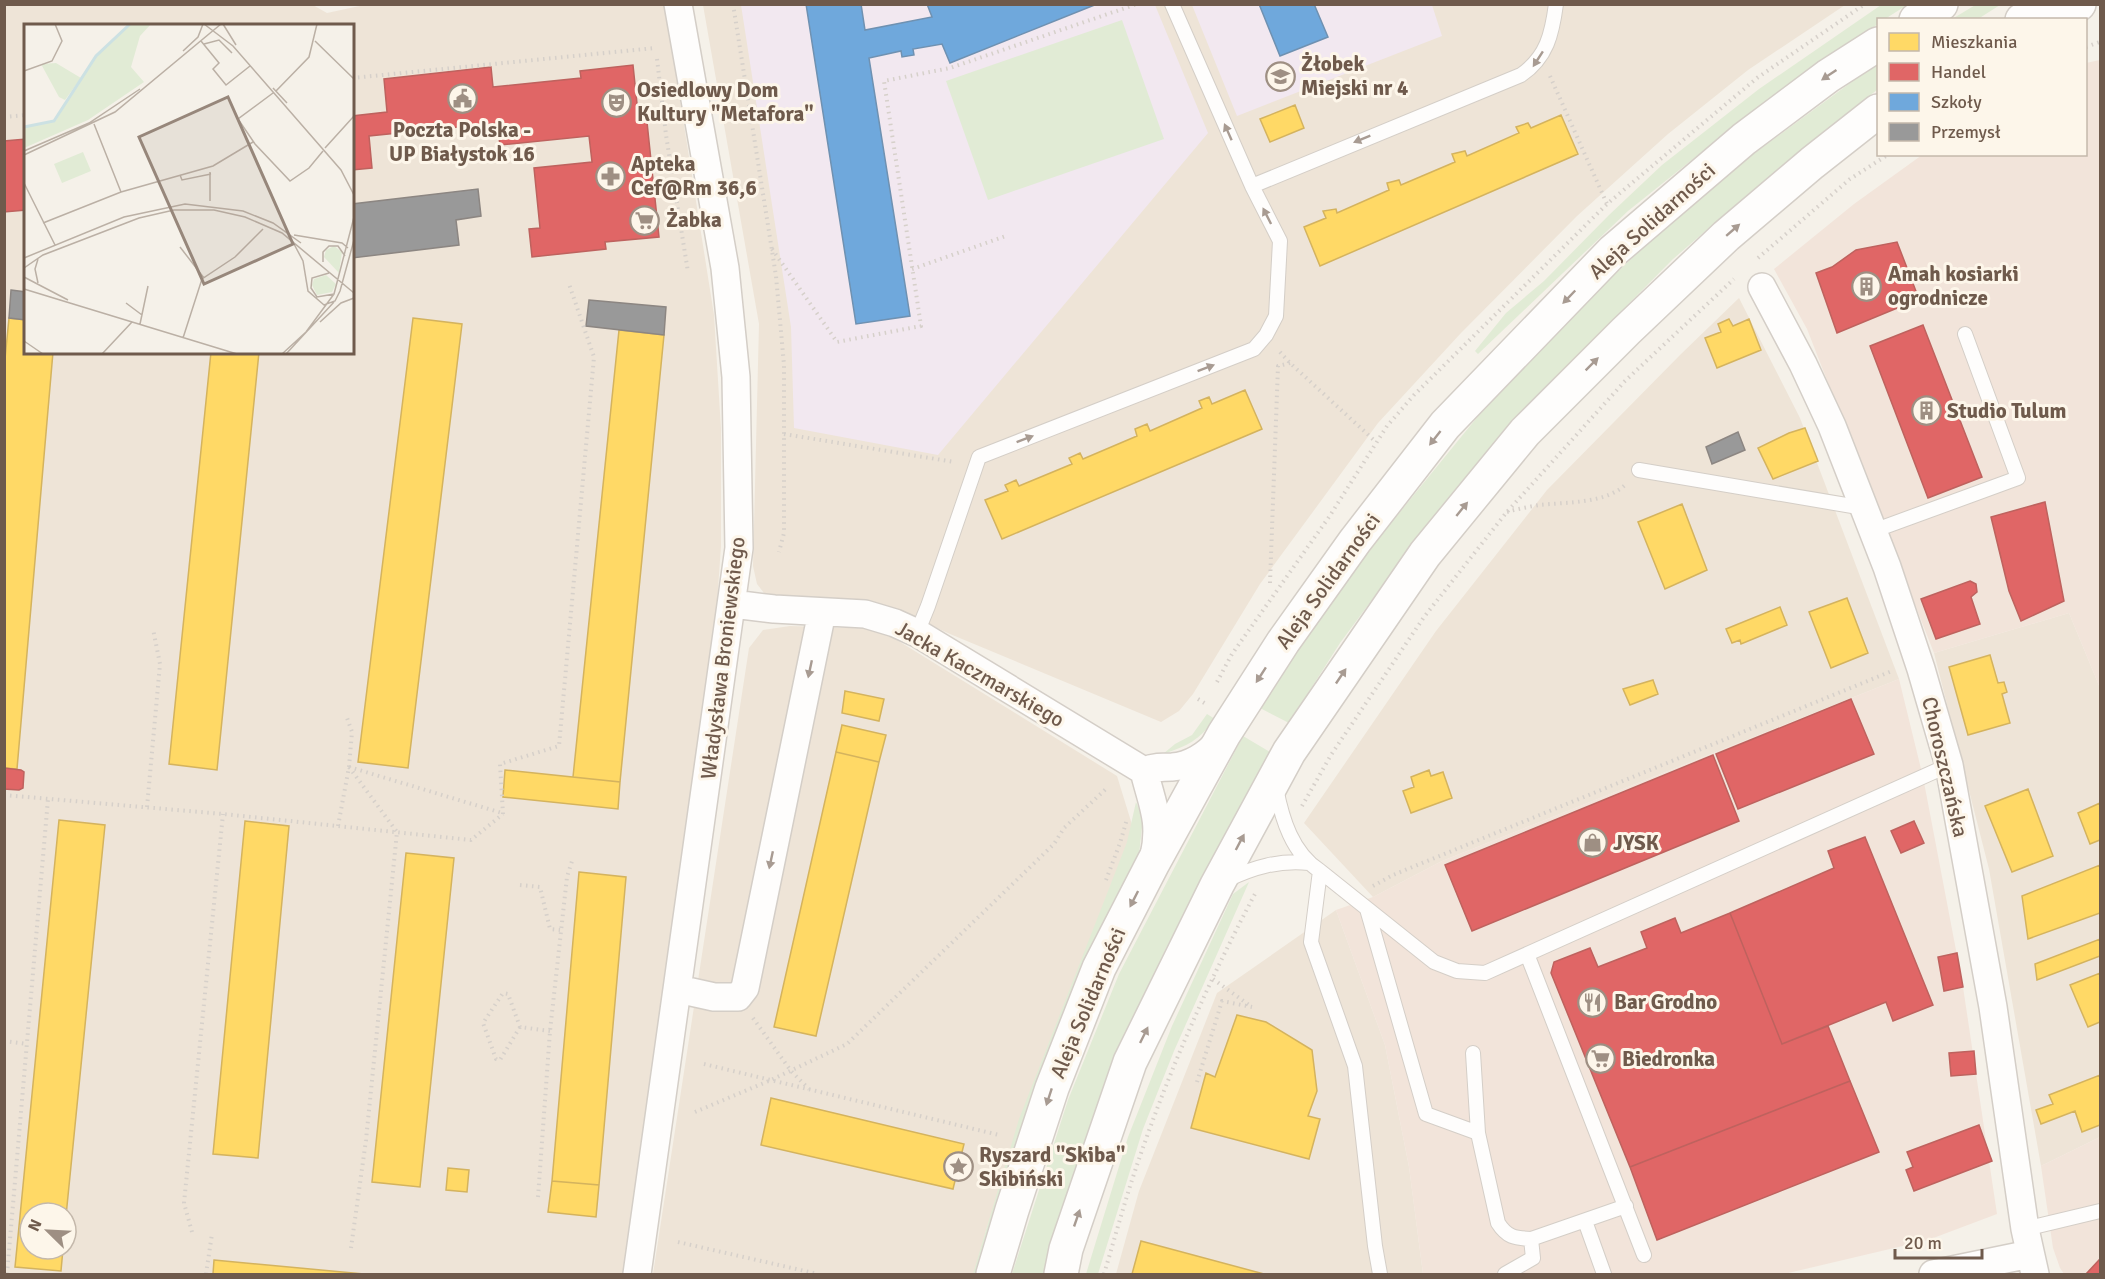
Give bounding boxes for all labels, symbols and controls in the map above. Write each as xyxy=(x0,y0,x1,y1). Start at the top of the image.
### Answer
legend xyxy=(1877,18,2087,156)
inset map xyxy=(24,24,354,354)
text: Mieszkania xyxy=(1931,31,2017,53)
place label: Żłobek Miejski nr 4 xyxy=(1301,51,1408,101)
one-way arrow xyxy=(1532,51,1543,67)
school or university icon: Żłobek Miejski nr 4 xyxy=(1264,60,1296,92)
text: Handel xyxy=(1931,61,1986,83)
one-way arrow xyxy=(1821,70,1838,81)
place label: Osiedlowy Dom Kultury "Metafora" xyxy=(637,77,814,127)
public building icon: Poczta Polska - UP Białystok 16 xyxy=(446,83,478,115)
theatre icon: Osiedlowy Dom Kultury "Metafora" xyxy=(600,86,632,118)
text: Szkoły xyxy=(1931,91,1982,113)
place label: Poczta Polska - UP Białystok 16 xyxy=(389,117,535,167)
text: Przemysł xyxy=(1931,121,2001,143)
one-way arrow xyxy=(1223,123,1233,141)
one-way arrow xyxy=(1353,135,1371,145)
place label: Apteka Cef@Rm 36,6 xyxy=(631,151,757,201)
street label: Aleja Solidarności xyxy=(1583,157,1721,285)
pharmacy icon: Apteka Cef@Rm 36,6 xyxy=(594,160,626,192)
supermarket icon: Żabka xyxy=(629,204,661,236)
place label: Żabka xyxy=(666,207,722,233)
one-way arrow xyxy=(1262,207,1272,224)
one-way arrow xyxy=(1726,223,1741,237)
place label: Amah kosiarki ogrodnicze xyxy=(1888,261,2019,311)
building icon: Amah kosiarki ogrodnicze xyxy=(1851,270,1883,302)
one-way arrow xyxy=(1563,289,1577,303)
one-way arrow xyxy=(1585,358,1599,372)
one-way arrow xyxy=(1197,363,1215,372)
building icon: Studio Tulum xyxy=(1910,395,1942,427)
place label: Studio Tulum xyxy=(1947,398,2066,424)
one-way arrow xyxy=(1429,430,1442,446)
one-way arrow xyxy=(1016,434,1034,444)
one-way arrow xyxy=(1455,502,1468,517)
street label: Aleja Solidarności xyxy=(1270,508,1386,654)
street label: Władysława Broniewskiego xyxy=(695,535,751,781)
street label: Jacka Kaczmarskiego xyxy=(891,615,1069,733)
one-way arrow xyxy=(805,660,814,679)
one-way arrow xyxy=(1256,667,1267,683)
one-way arrow xyxy=(1335,668,1346,684)
street label: Choroszczańska xyxy=(1916,694,1974,840)
shop icon: JYSK xyxy=(1576,827,1608,859)
place label: JYSK xyxy=(1613,830,1659,856)
one-way arrow xyxy=(1235,833,1245,850)
one-way arrow xyxy=(766,851,775,870)
one-way arrow xyxy=(1130,891,1139,908)
street label: Aleja Solidarności xyxy=(1044,924,1132,1082)
restaurant icon: Bar Grodno xyxy=(1577,986,1609,1018)
place label: Bar Grodno xyxy=(1614,989,1717,1015)
one-way arrow xyxy=(1139,1027,1148,1044)
supermarket icon: Biedronka xyxy=(1585,1043,1617,1075)
place label: Biedronka xyxy=(1622,1046,1715,1072)
one-way arrow xyxy=(1043,1088,1053,1106)
place label: Ryszard "Skiba" Skibiński xyxy=(979,1142,1126,1192)
place icon: Ryszard "Skiba" Skibiński xyxy=(942,1151,974,1183)
north arrow xyxy=(18,1201,78,1261)
one-way arrow xyxy=(1072,1209,1082,1227)
text: N xyxy=(24,1216,47,1234)
scale bar xyxy=(1895,1222,1982,1260)
text: 20 m xyxy=(1904,1232,1942,1254)

